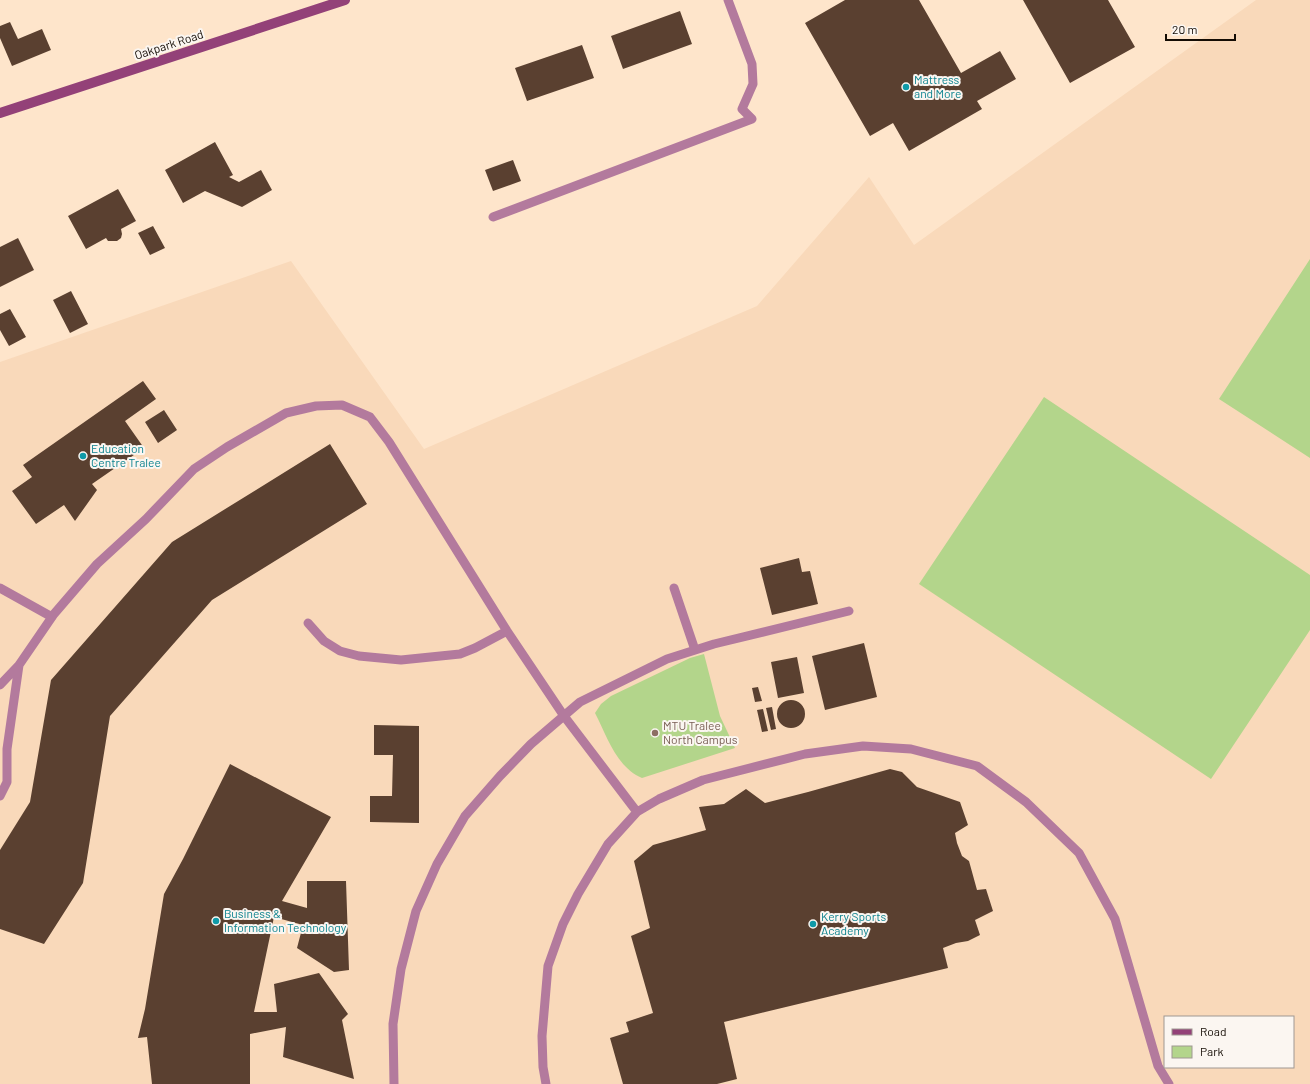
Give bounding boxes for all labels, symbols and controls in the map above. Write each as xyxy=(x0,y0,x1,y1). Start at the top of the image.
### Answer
scale bar xyxy=(1166,16,1235,42)
text: 20 m xyxy=(1172,22,1198,36)
street label: Oakpark Road xyxy=(132,26,205,62)
place label: Mattress and More xyxy=(914,72,961,100)
marker: Mattress and More xyxy=(901,82,911,92)
place label: Education Centre Tralee xyxy=(91,441,161,469)
marker: Education Centre Tralee xyxy=(78,451,88,461)
place label: MTU Tralee North Campus xyxy=(663,718,738,746)
marker: MTU Tralee North Campus xyxy=(650,728,660,738)
place label: Business & Information Technology xyxy=(224,906,347,934)
place label: Kerry Sports Academy xyxy=(821,909,887,937)
marker: Business & Information Technology xyxy=(211,916,221,926)
marker: Kerry Sports Academy xyxy=(808,919,818,929)
legend xyxy=(1164,1016,1294,1068)
text: Road xyxy=(1200,1024,1227,1038)
text: Park xyxy=(1200,1044,1224,1058)

